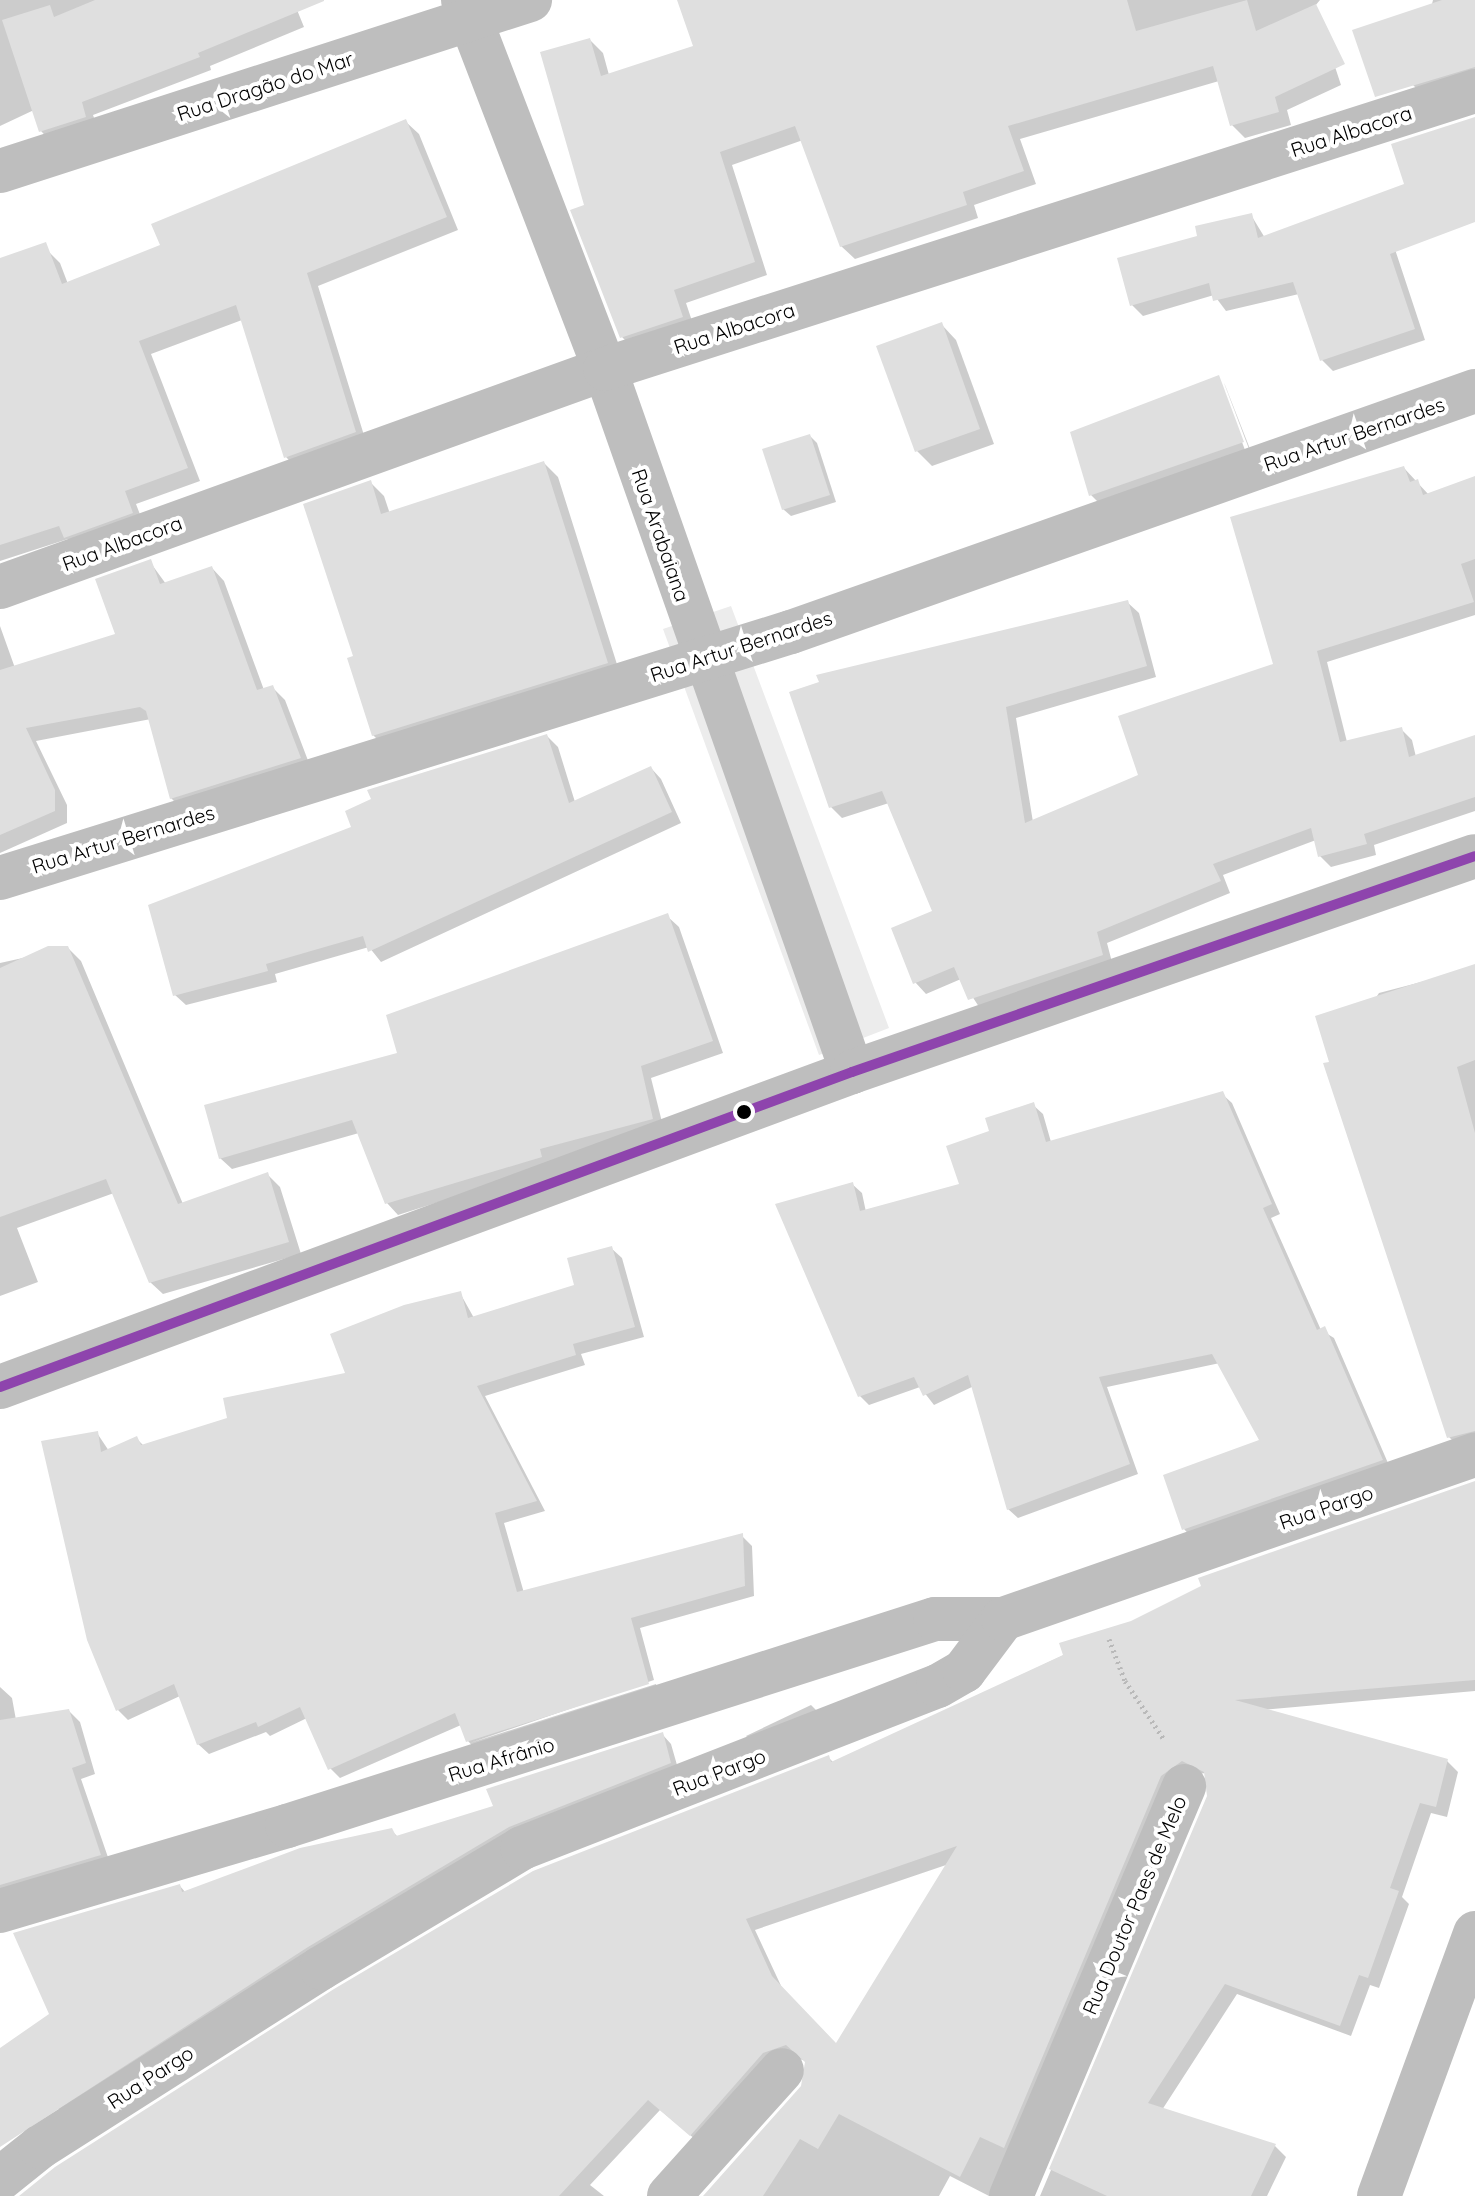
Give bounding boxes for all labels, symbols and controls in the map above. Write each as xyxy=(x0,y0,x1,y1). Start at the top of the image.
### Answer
street label: Rua Dragão do Mar xyxy=(174,46,356,126)
street label: Rua Albacora xyxy=(1287,100,1415,162)
street label: Rua Albacora xyxy=(670,297,798,359)
street label: Rua Artur Bernardes xyxy=(1260,392,1448,476)
street label: Rua Arabaiana xyxy=(627,465,695,605)
street label: Rua Albacora xyxy=(59,510,185,576)
street label: Rua Artur Bernardes xyxy=(647,605,835,687)
street label: Rua Artur Bernardes xyxy=(29,800,217,878)
unlabelled marker xyxy=(736,1104,752,1120)
street label: Rua Pargo xyxy=(1276,1480,1376,1534)
street label: Rua Afrânio xyxy=(445,1731,557,1787)
street label: Rua Pargo xyxy=(669,1743,769,1801)
street label: Rua Doutor Paes de Melo xyxy=(1077,1792,1191,2018)
street label: Rua Pargo xyxy=(103,2040,197,2114)

